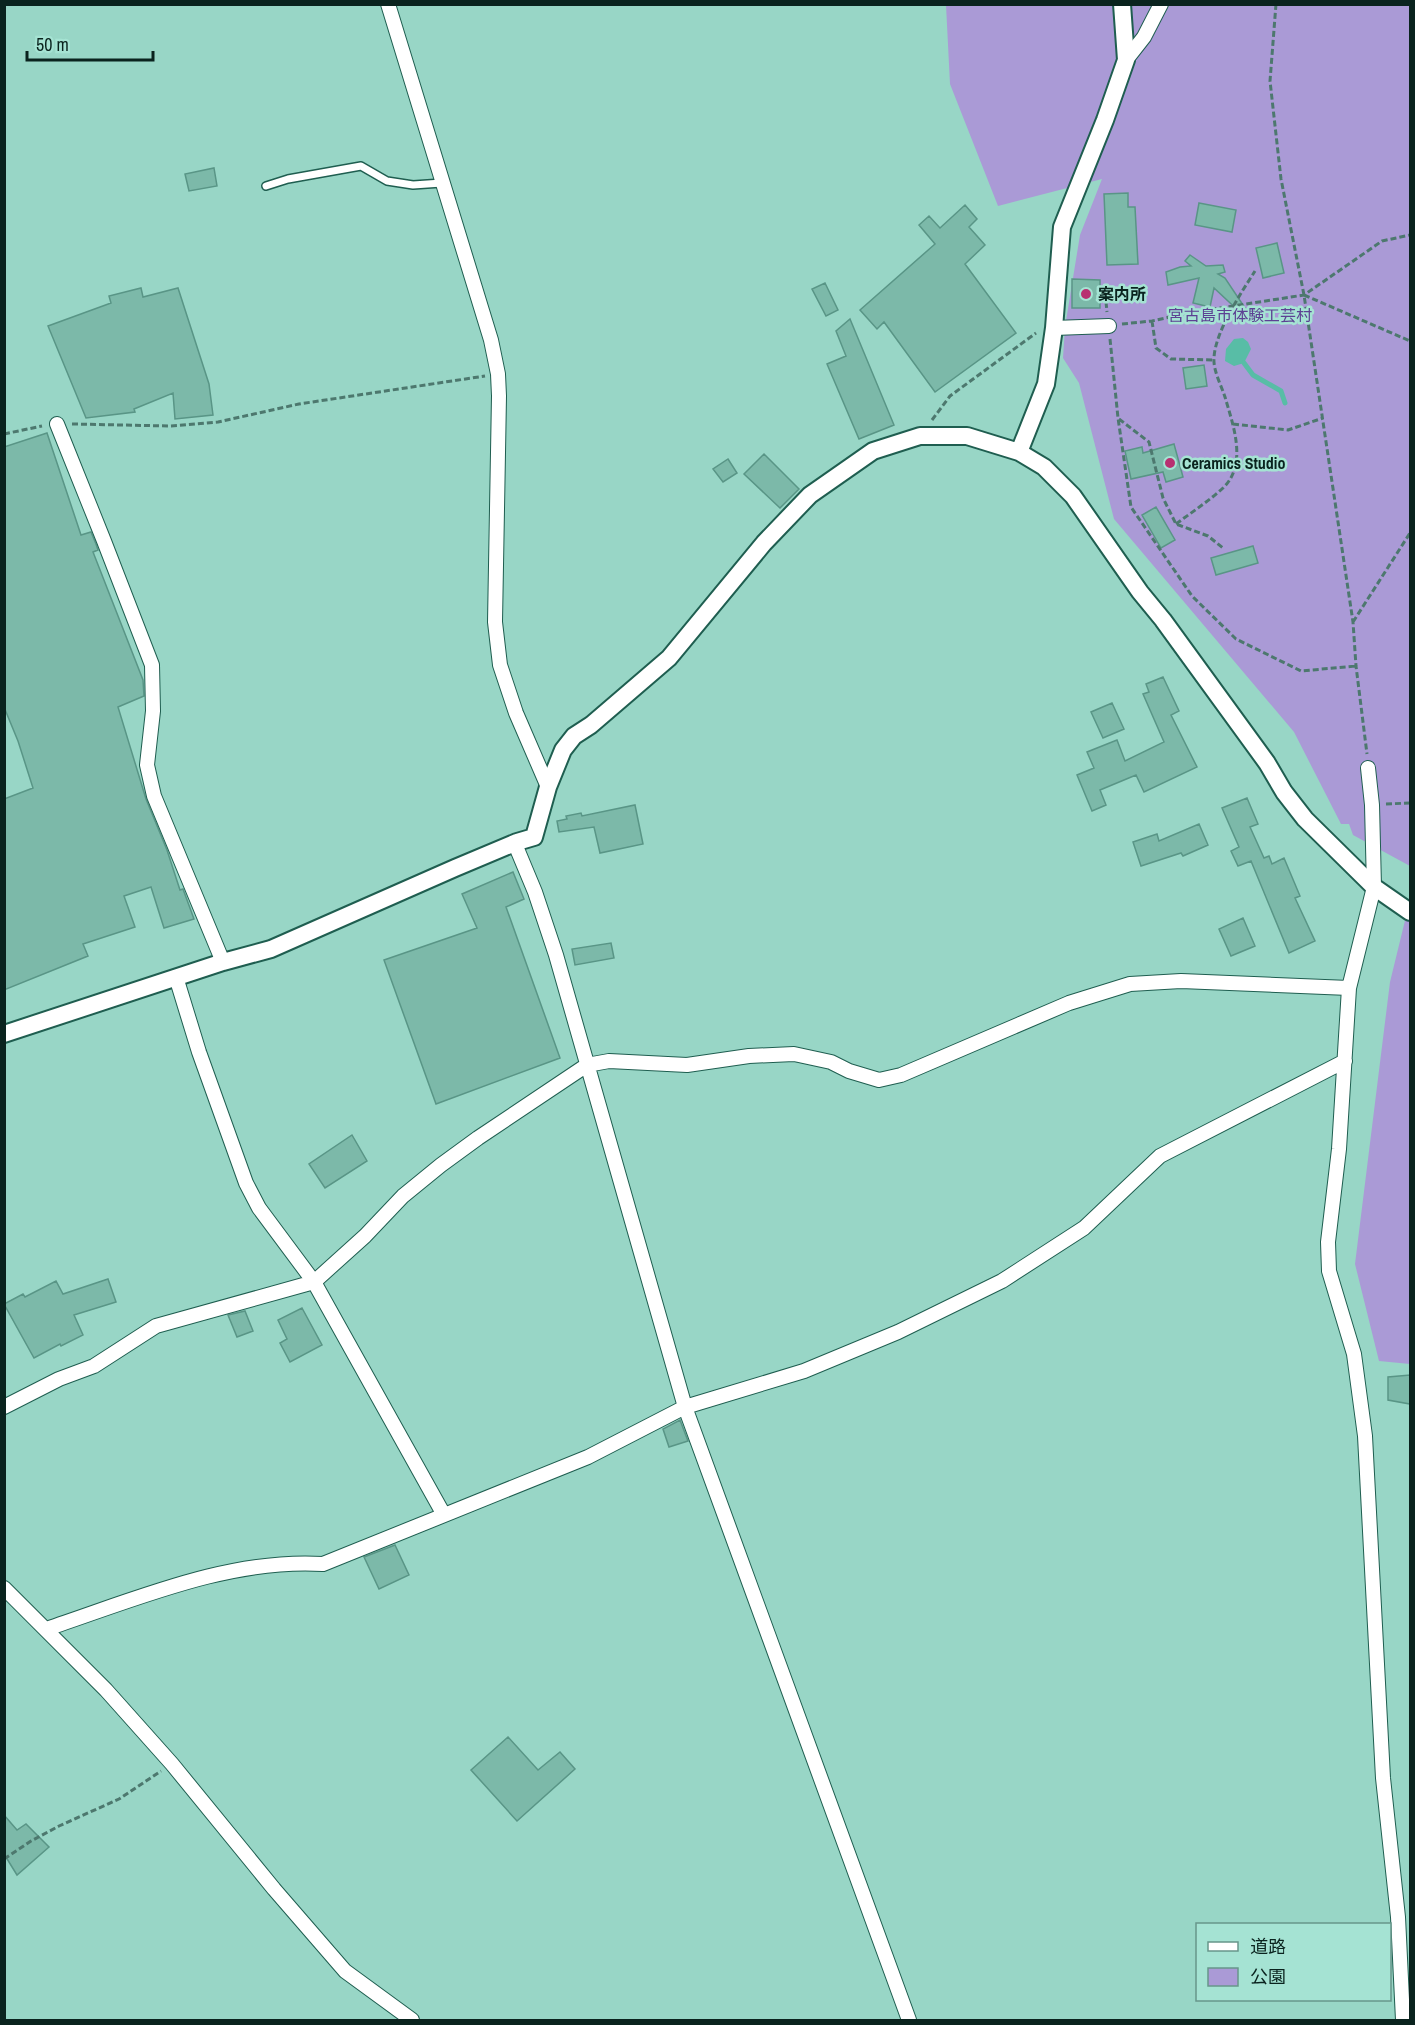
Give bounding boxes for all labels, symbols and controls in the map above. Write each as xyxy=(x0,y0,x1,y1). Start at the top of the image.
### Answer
scale bar xyxy=(27,24,153,62)
text: 50 m xyxy=(36,32,69,57)
place label: 案内所 xyxy=(1098,283,1146,305)
marker: 案内所 xyxy=(1079,287,1093,301)
park label: 宮古島市体験工芸村 xyxy=(1168,304,1312,326)
place label: Ceramics Studio xyxy=(1182,452,1286,474)
marker: Ceramics Studio xyxy=(1163,456,1177,470)
legend xyxy=(1196,1923,1391,2001)
text: 道路 xyxy=(1250,1934,1286,1959)
text: 公園 xyxy=(1250,1964,1286,1989)

